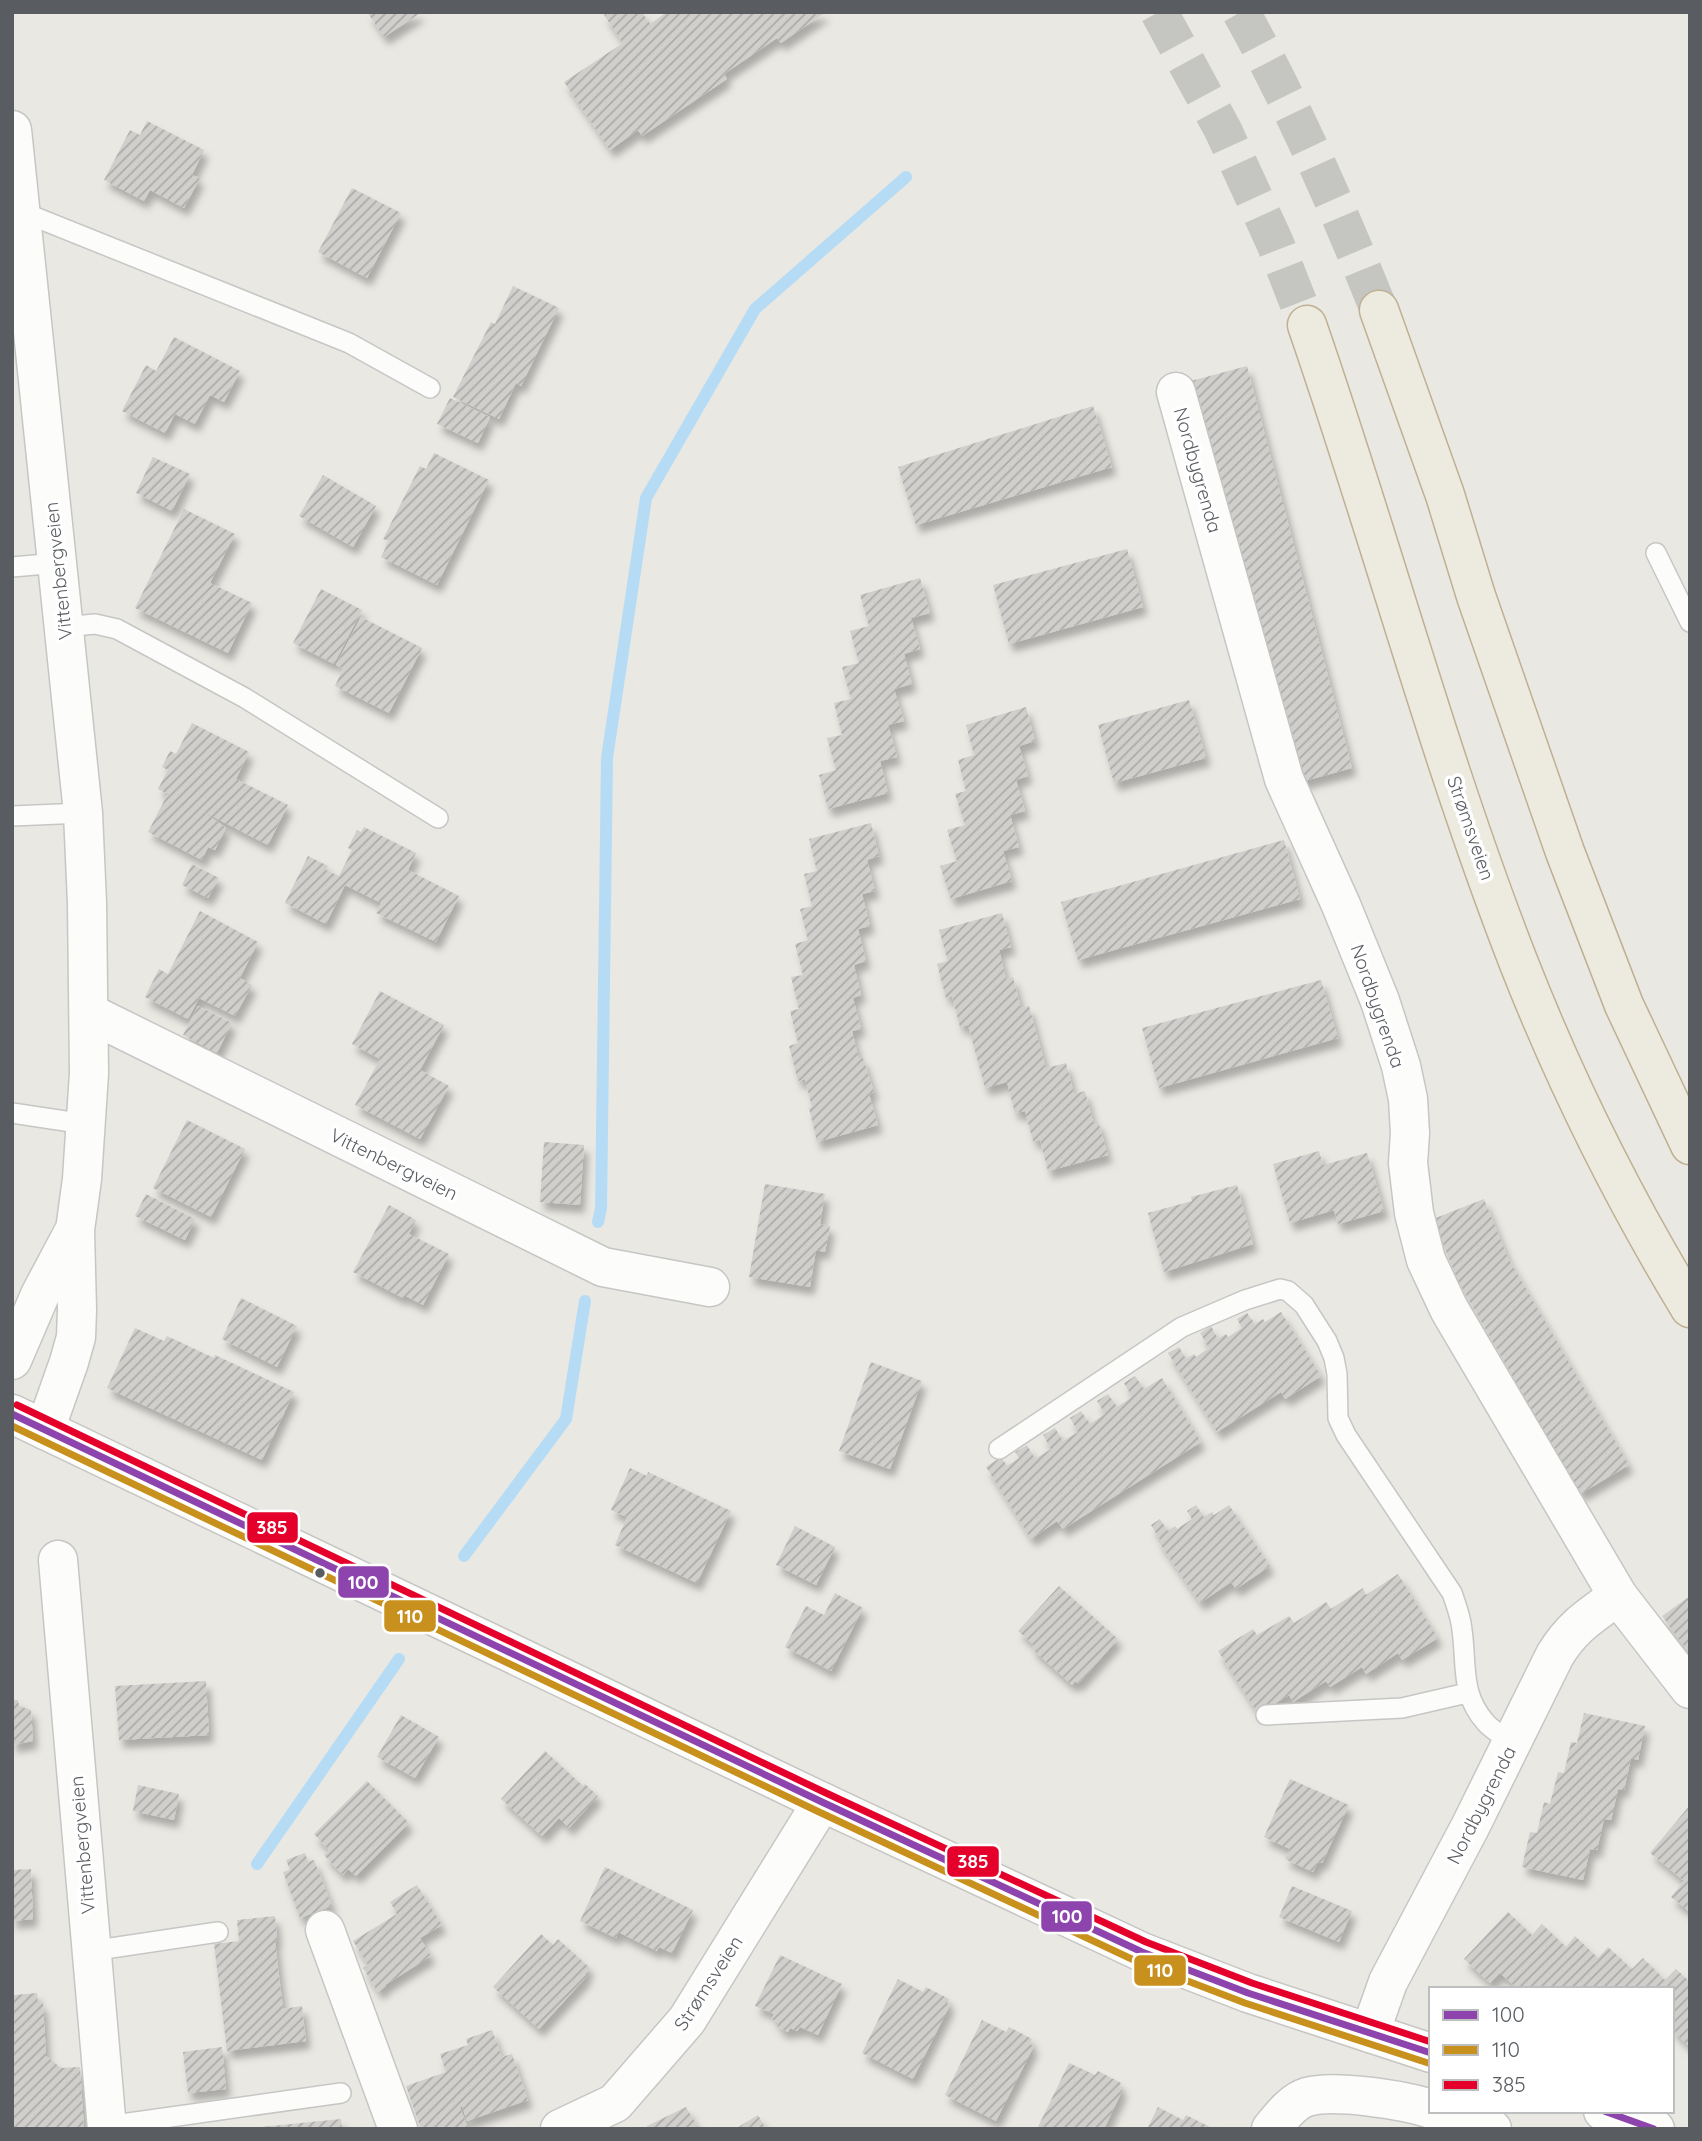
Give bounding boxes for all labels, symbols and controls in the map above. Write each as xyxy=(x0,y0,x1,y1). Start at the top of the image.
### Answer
street label: Nordbygrenda xyxy=(1169,405,1227,535)
street label: Vittenbergveien xyxy=(39,501,77,641)
street label: Strømsveien xyxy=(1442,773,1500,883)
street label: Nordbygrenda xyxy=(1346,941,1410,1071)
street label: Vittenbergveien xyxy=(326,1123,462,1205)
line badge: 385 xyxy=(246,1511,299,1544)
text: 385 xyxy=(256,1515,288,1539)
line badge: 100 xyxy=(337,1565,390,1599)
unlabelled marker xyxy=(313,1566,327,1580)
text: 100 xyxy=(348,1570,378,1594)
line badge: 110 xyxy=(383,1599,437,1633)
text: 110 xyxy=(397,1604,423,1628)
street label: Nordbygrenda xyxy=(1441,1742,1521,1868)
street label: Vittenbergveien xyxy=(64,1775,100,1915)
line badge: 385 xyxy=(946,1845,1000,1878)
text: 385 xyxy=(957,1849,989,1873)
line badge: 100 xyxy=(1040,1900,1093,1933)
text: 100 xyxy=(1052,1904,1082,1928)
street label: Strømsveien xyxy=(668,1931,748,2035)
line badge: 110 xyxy=(1133,1954,1187,1987)
text: 110 xyxy=(1147,1958,1173,1982)
legend xyxy=(1429,1987,1674,2113)
text: 100 xyxy=(1492,2001,1525,2027)
text: 110 xyxy=(1492,2036,1520,2062)
text: 385 xyxy=(1492,2071,1526,2097)

